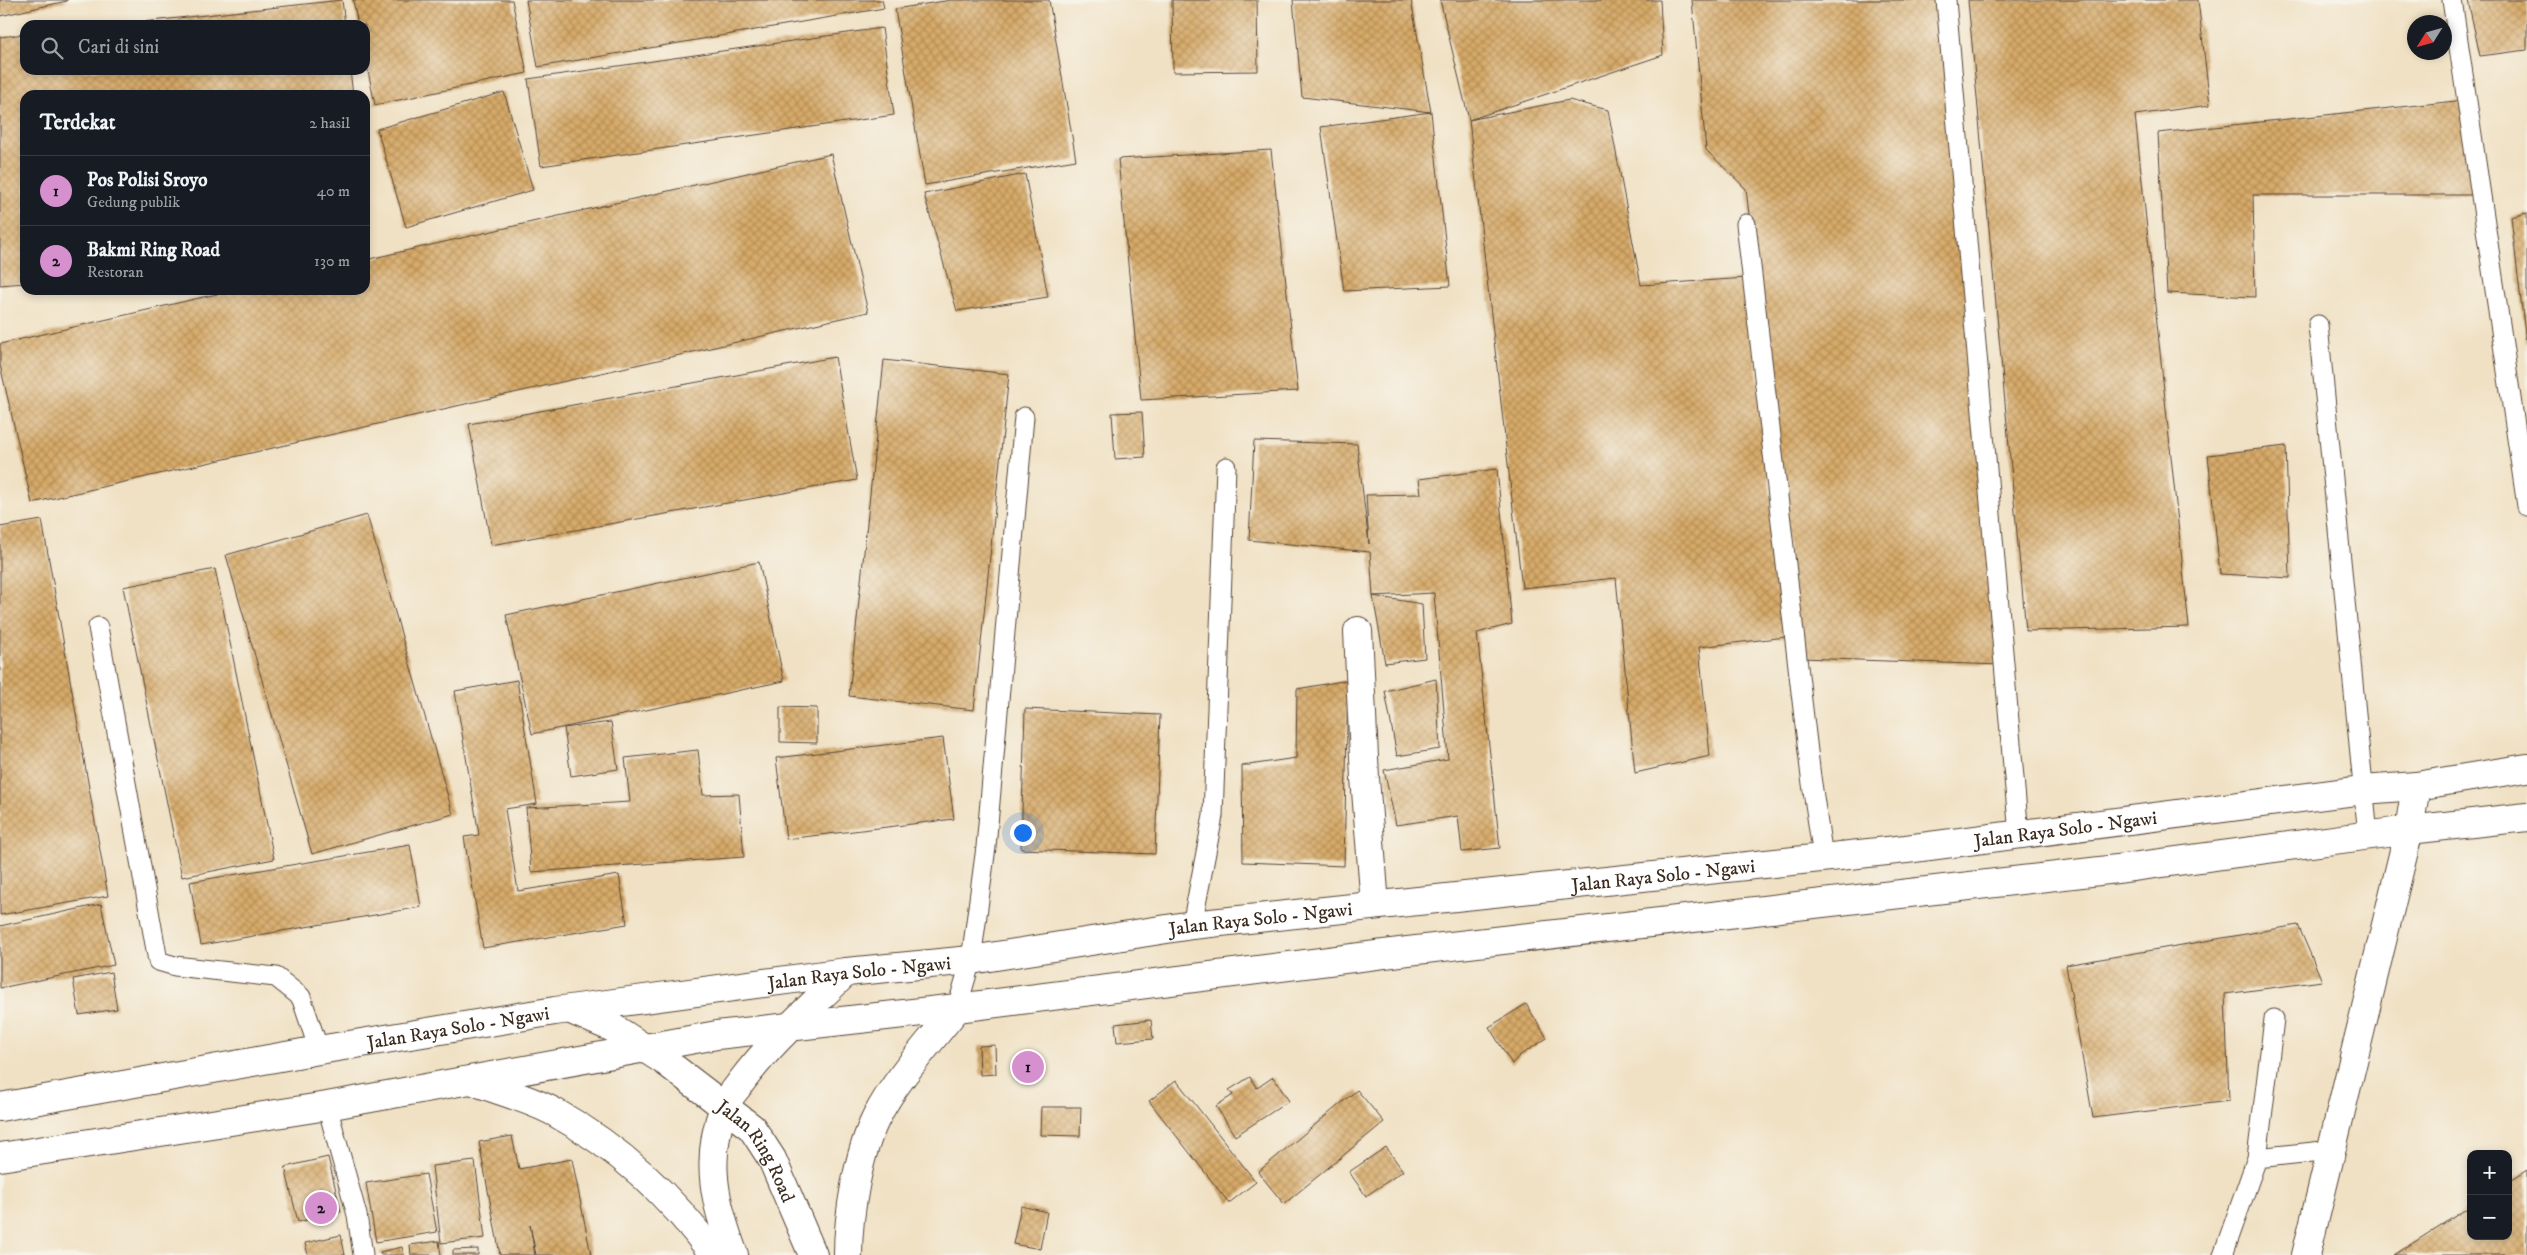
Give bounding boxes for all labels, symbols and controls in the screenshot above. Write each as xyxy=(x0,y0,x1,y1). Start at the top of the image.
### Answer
north arrow xyxy=(2407,15,2452,60)
search box xyxy=(20,20,370,75)
icon: search xyxy=(38,34,66,62)
text: Cari di sini xyxy=(78,36,159,59)
text: Terdekat xyxy=(40,110,115,136)
text: 2 hasil xyxy=(309,113,350,133)
text: Pos Polisi Sroyo xyxy=(87,169,207,192)
text: 1 xyxy=(53,181,59,201)
text: 40 m xyxy=(317,181,350,201)
text: Gedung publik xyxy=(87,192,180,212)
text: Bakmi Ring Road xyxy=(87,239,220,262)
text: 2 xyxy=(52,251,60,271)
text: 130 m xyxy=(314,251,350,271)
text: Restoran xyxy=(87,262,144,282)
street label: Jalan Raya Solo - Ngawi xyxy=(1971,807,2159,853)
your location xyxy=(1010,820,1036,846)
street label: Jalan Raya Solo - Ngawi xyxy=(1568,855,1756,898)
street label: Jalan Raya Solo - Ngawi xyxy=(1165,898,1354,942)
street label: Jalan Raya Solo - Ngawi xyxy=(764,952,952,996)
street label: Jalan Raya Solo - Ngawi xyxy=(364,1002,551,1055)
pin: 1 xyxy=(1012,1048,1044,1086)
street label: Jalan Ring Road xyxy=(710,1094,799,1207)
map controls xyxy=(2467,1150,2512,1240)
button: + xyxy=(2467,1150,2512,1195)
pin: 2 xyxy=(305,1189,337,1227)
button: − xyxy=(2467,1195,2512,1240)

